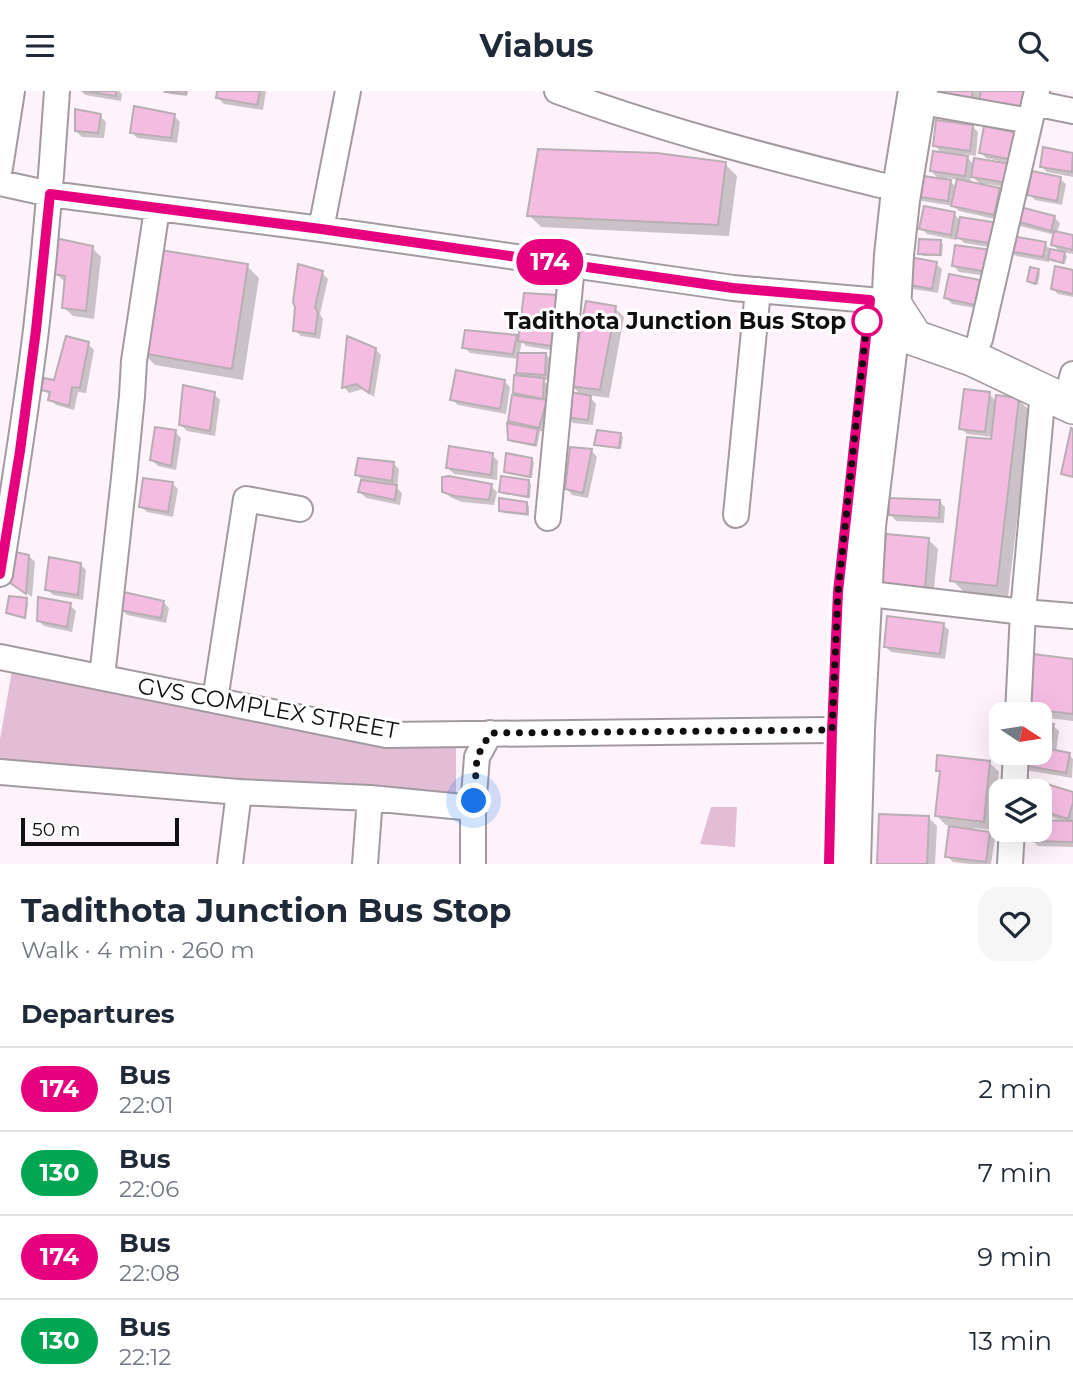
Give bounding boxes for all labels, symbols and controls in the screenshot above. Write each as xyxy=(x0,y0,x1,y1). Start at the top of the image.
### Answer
text: Viabus xyxy=(479,26,594,65)
icon: menu xyxy=(21,27,59,65)
icon: search xyxy=(1014,27,1052,65)
line badge: 174 xyxy=(510,239,590,285)
text: 174 xyxy=(530,247,570,276)
marker: Tadithota Junction Bus Stop xyxy=(852,306,882,336)
place label: Tadithota Junction Bus Stop xyxy=(504,307,846,335)
street label: GVS COMPLEX STREET xyxy=(135,671,401,745)
north arrow xyxy=(989,702,1052,765)
map controls xyxy=(989,702,1052,842)
button: layers xyxy=(989,779,1052,842)
your location xyxy=(456,783,491,818)
scale bar xyxy=(21,815,178,847)
text: 50 m xyxy=(32,818,80,841)
button: heart xyxy=(978,887,1052,961)
text: Tadithota Junction Bus Stop xyxy=(21,890,512,930)
text: Walk · 4 min · 260 m xyxy=(21,936,255,964)
text: Departures xyxy=(21,998,175,1030)
text: Bus xyxy=(119,1059,171,1091)
text: 2 min xyxy=(978,1073,1052,1105)
text: 174 xyxy=(40,1074,79,1103)
text: 22:01 xyxy=(119,1091,174,1119)
text: Bus xyxy=(119,1143,171,1175)
text: 7 min xyxy=(978,1157,1052,1189)
text: 130 xyxy=(40,1158,79,1187)
text: 22:06 xyxy=(119,1175,179,1203)
text: Bus xyxy=(119,1227,171,1259)
text: 9 min xyxy=(977,1241,1052,1273)
text: 174 xyxy=(40,1242,79,1271)
text: 22:08 xyxy=(119,1259,180,1287)
text: Bus xyxy=(119,1311,171,1343)
text: 13 min xyxy=(969,1325,1052,1357)
text: 130 xyxy=(40,1326,79,1355)
text: 22:12 xyxy=(119,1343,171,1371)

